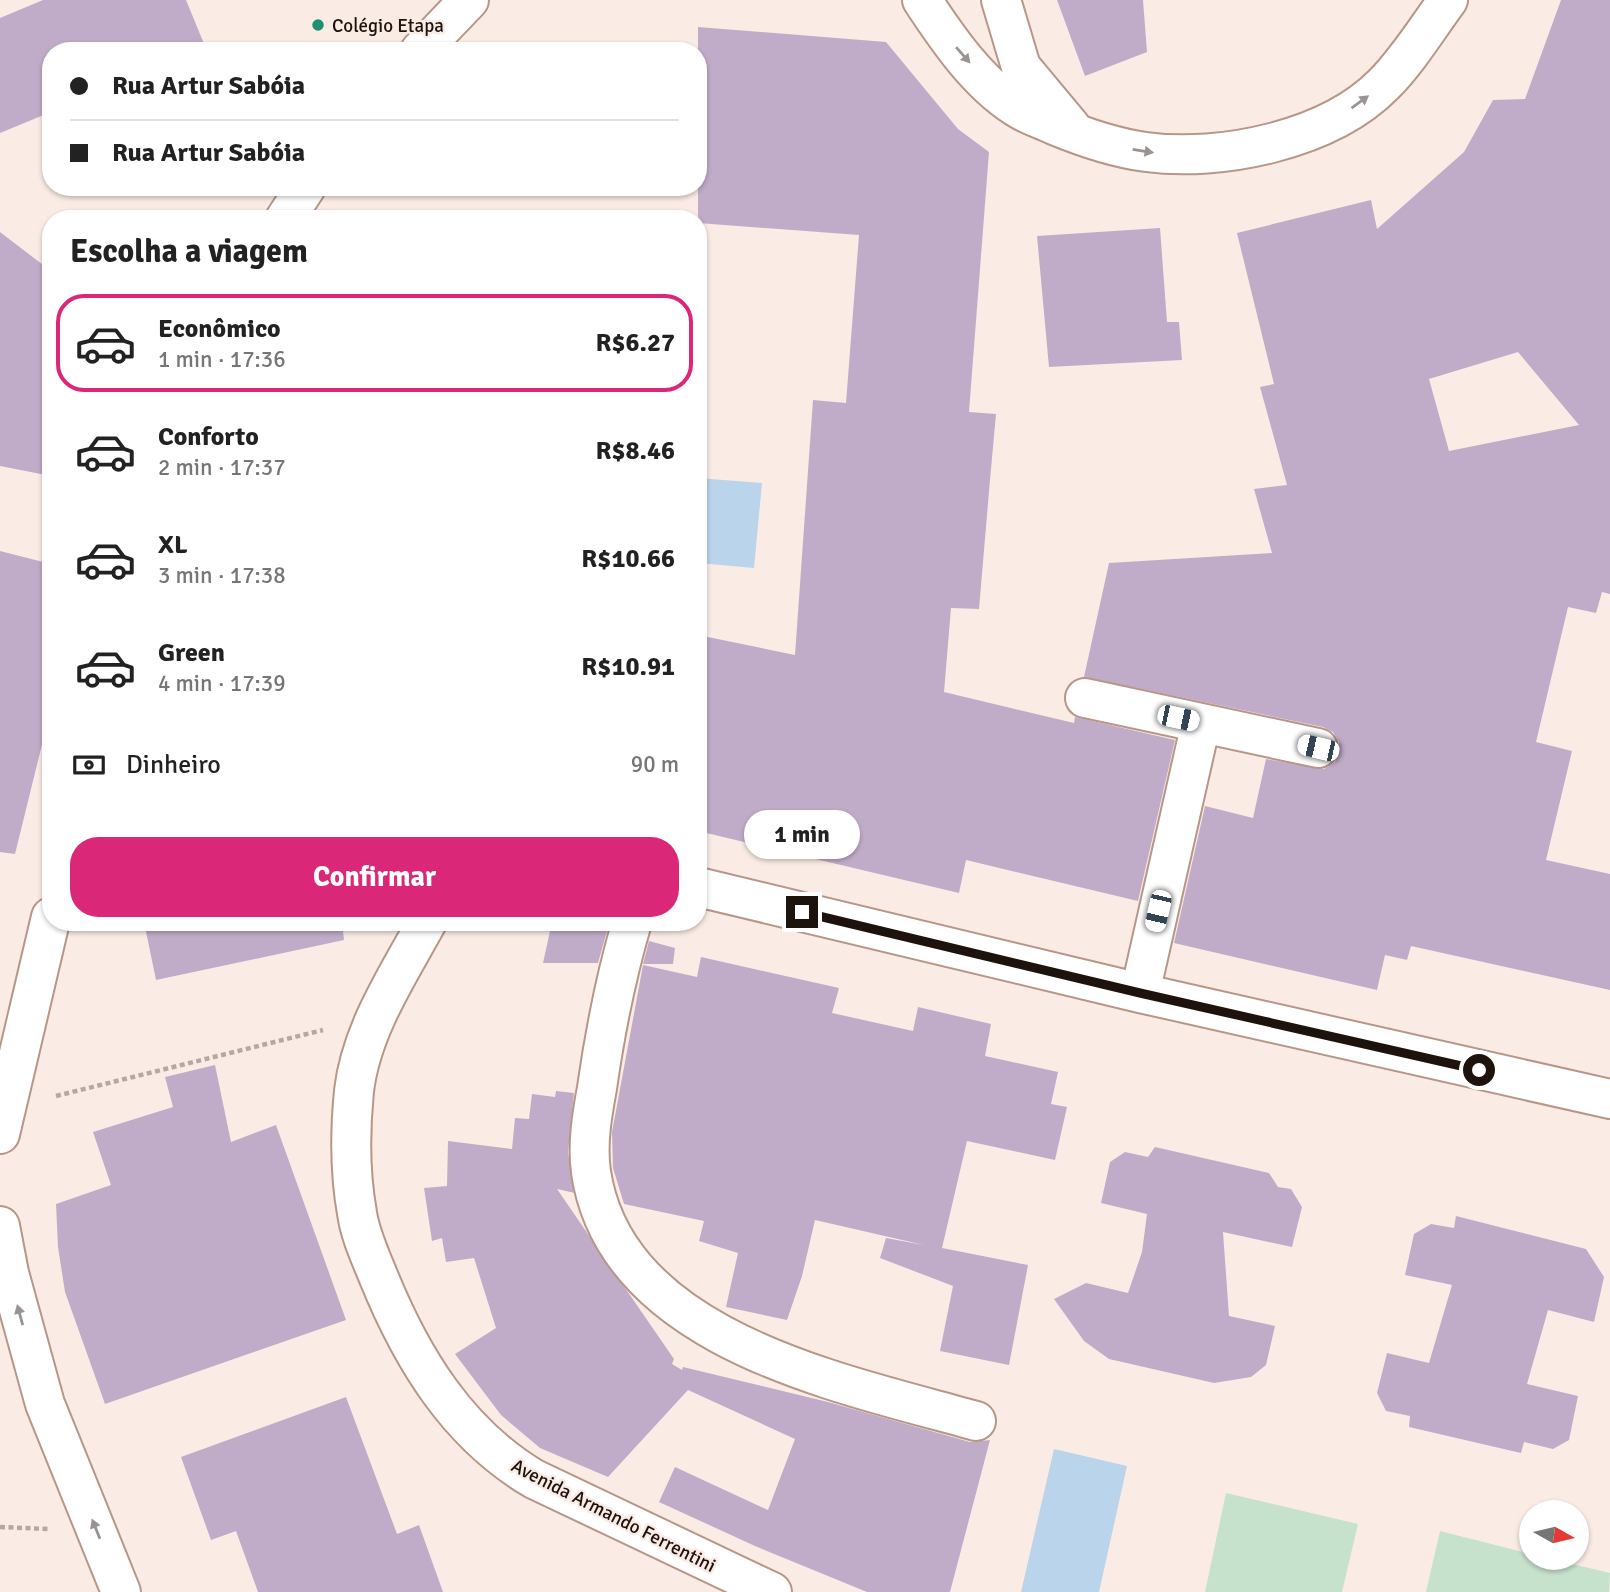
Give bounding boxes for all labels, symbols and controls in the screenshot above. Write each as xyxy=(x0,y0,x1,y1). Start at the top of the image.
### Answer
place label: Colégio Etapa xyxy=(332,14,444,38)
marker: Colégio Etapa xyxy=(310,17,326,33)
one-way arrow xyxy=(955,46,970,63)
text: Rua Artur Sabóia xyxy=(112,70,305,102)
one-way arrow xyxy=(1351,95,1369,109)
text: Rua Artur Sabóia xyxy=(112,137,305,169)
one-way arrow xyxy=(1132,146,1154,157)
text: Escolha a viagem xyxy=(70,232,308,271)
icon: car xyxy=(74,312,137,375)
text: Econômico xyxy=(158,313,281,345)
text: R$6.27 xyxy=(595,327,675,359)
text: 1 min · 17:36 xyxy=(158,345,286,374)
icon: car xyxy=(74,420,137,483)
text: Conforto xyxy=(158,421,259,453)
text: R$8.46 xyxy=(595,435,675,467)
text: 2 min · 17:37 xyxy=(158,453,286,482)
icon: car xyxy=(74,528,137,591)
text: XL xyxy=(158,529,188,561)
text: R$10.66 xyxy=(581,543,675,575)
text: 3 min · 17:38 xyxy=(158,561,286,590)
icon: car xyxy=(74,636,137,699)
text: Green xyxy=(158,637,225,669)
text: R$10.91 xyxy=(581,651,675,683)
text: 4 min · 17:39 xyxy=(158,669,286,698)
car xyxy=(1156,703,1201,733)
car xyxy=(1296,733,1341,763)
icon: cash xyxy=(70,746,108,784)
text: Dinheiro xyxy=(126,749,221,781)
text: 90 m xyxy=(631,750,679,779)
callout: 1 min xyxy=(744,810,860,860)
text: 1 min xyxy=(774,820,830,849)
button: Confirmar xyxy=(70,837,679,917)
car xyxy=(1144,888,1173,934)
route end xyxy=(786,896,818,928)
route start xyxy=(1463,1054,1495,1086)
one-way arrow xyxy=(14,1304,24,1325)
street label: Avenida Armando Ferrentini xyxy=(507,1454,720,1578)
north arrow xyxy=(1519,1500,1589,1570)
map controls xyxy=(1519,1500,1589,1570)
one-way arrow xyxy=(90,1518,101,1539)

